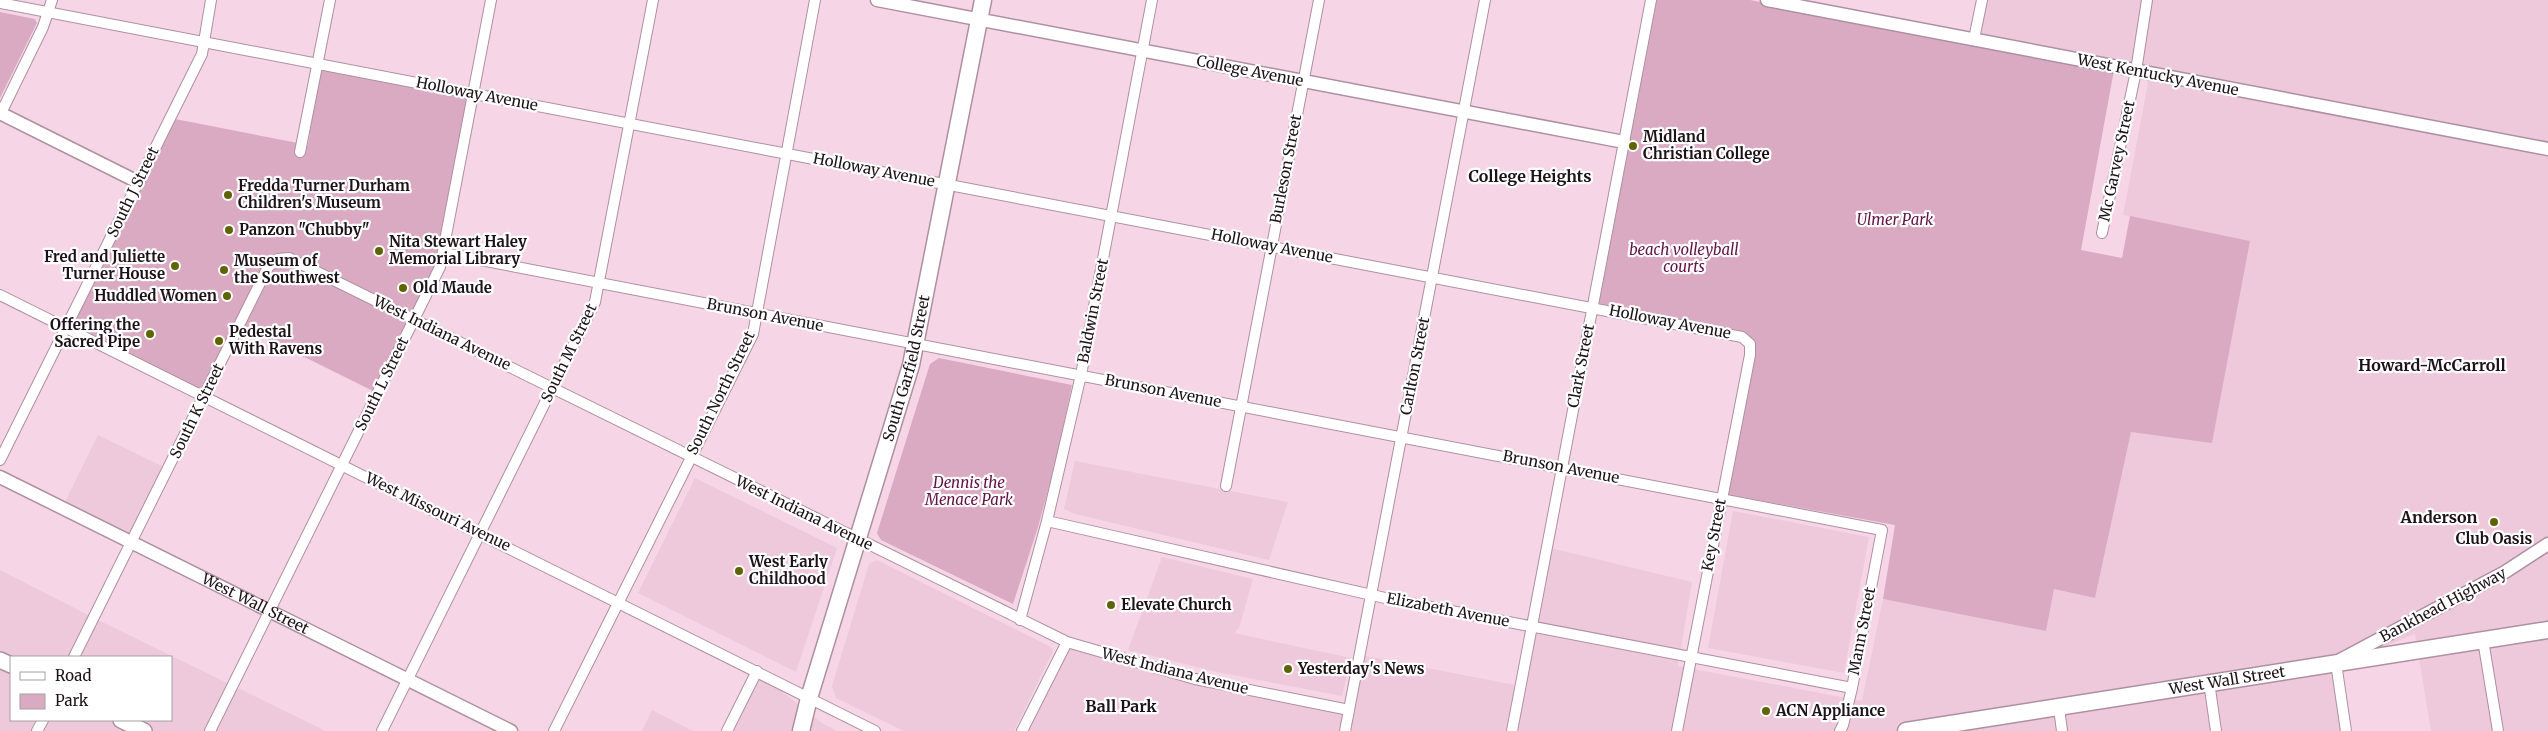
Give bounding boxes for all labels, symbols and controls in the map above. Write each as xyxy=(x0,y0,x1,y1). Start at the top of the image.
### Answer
street label: West Kentucky Avenue xyxy=(2075,49,2241,100)
street label: College Avenue xyxy=(1195,51,1305,90)
street label: Holloway Avenue xyxy=(415,72,540,115)
street label: Mc Garvey Street xyxy=(2094,98,2139,223)
street label: Burleson Street xyxy=(1266,113,1305,225)
place label: Midland Christian College xyxy=(1643,127,1770,163)
marker: Midland Christian College xyxy=(1627,140,1639,152)
street label: South J Street xyxy=(102,143,163,240)
street label: Holloway Avenue xyxy=(812,148,937,191)
district label: College Heights xyxy=(1469,166,1591,186)
place label: Fredda Turner Durham Children's Museum xyxy=(238,176,410,212)
marker: Fredda Turner Durham Children's Museum xyxy=(222,189,234,201)
park label: Ulmer Park xyxy=(1857,210,1934,229)
place label: Panzon "Chubby" xyxy=(239,220,370,239)
marker: Panzon "Chubby" xyxy=(223,224,235,236)
street label: Holloway Avenue xyxy=(1210,224,1335,267)
place label: Nita Stewart Haley Memorial Library xyxy=(389,232,527,268)
park label: beach volleyball courts xyxy=(1629,240,1739,276)
marker: Nita Stewart Haley Memorial Library xyxy=(373,245,385,257)
place label: Fred and Juliette Turner House xyxy=(44,247,165,283)
place label: Museum of the Southwest xyxy=(234,251,340,287)
street label: Baldwin Street xyxy=(1073,257,1112,365)
marker: Fred and Juliette Turner House xyxy=(169,260,181,272)
marker: Museum of the Southwest xyxy=(218,264,230,276)
place label: Old Maude xyxy=(413,278,492,297)
marker: Old Maude xyxy=(397,282,409,294)
place label: Huddled Women xyxy=(94,286,217,305)
marker: Huddled Women xyxy=(221,290,233,302)
street label: West Indiana Avenue xyxy=(370,291,514,374)
street label: South Garfield Street xyxy=(878,293,934,444)
street label: Brunson Avenue xyxy=(705,294,825,335)
street label: South M Street xyxy=(536,300,601,405)
street label: Holloway Avenue xyxy=(1608,300,1733,343)
place label: Offering the Sacred Pipe xyxy=(50,315,140,351)
street label: Carlton Street xyxy=(1396,315,1433,417)
place label: Pedestal With Ravens xyxy=(228,322,322,358)
street label: Clark Street xyxy=(1563,322,1598,409)
marker: Offering the Sacred Pipe xyxy=(144,328,156,340)
street label: South North Street xyxy=(682,328,759,458)
street label: South L Street xyxy=(351,334,413,434)
marker: Pedestal With Ravens xyxy=(213,335,225,347)
district label: Howard-McCarroll xyxy=(2358,355,2506,375)
street label: South K Street xyxy=(165,360,228,461)
street label: Brunson Avenue xyxy=(1103,370,1223,411)
street label: Brunson Avenue xyxy=(1501,446,1621,487)
street label: West Missouri Avenue xyxy=(362,468,514,555)
street label: West Indiana Avenue xyxy=(732,471,876,554)
park label: Dennis the Menace Park xyxy=(924,473,1014,509)
street label: Key Street xyxy=(1697,497,1730,573)
district label: Anderson xyxy=(2400,507,2478,527)
marker: Club Oasis xyxy=(2488,516,2500,528)
place label: Club Oasis xyxy=(2456,529,2533,548)
place label: West Early Childhood xyxy=(748,552,828,588)
street label: Bankhead Highway xyxy=(2376,563,2509,646)
marker: West Early Childhood xyxy=(733,565,745,577)
street label: West Wall Street xyxy=(198,568,312,638)
street label: Mann Street xyxy=(1844,585,1879,677)
street label: Elizabeth Avenue xyxy=(1385,588,1511,631)
place label: Elevate Church xyxy=(1121,595,1232,614)
marker: Elevate Church xyxy=(1105,599,1117,611)
street label: West Indiana Avenue xyxy=(1099,643,1251,698)
legend xyxy=(10,656,172,721)
place label: Yesterday's News xyxy=(1297,659,1425,678)
street label: West Wall Street xyxy=(2167,661,2287,699)
marker: Yesterday's News xyxy=(1282,663,1294,675)
text: Road xyxy=(55,666,91,685)
text: Park xyxy=(55,691,89,710)
district label: Ball Park xyxy=(1085,696,1157,716)
place label: ACN Appliance xyxy=(1775,701,1885,720)
marker: ACN Appliance xyxy=(1760,705,1772,717)

